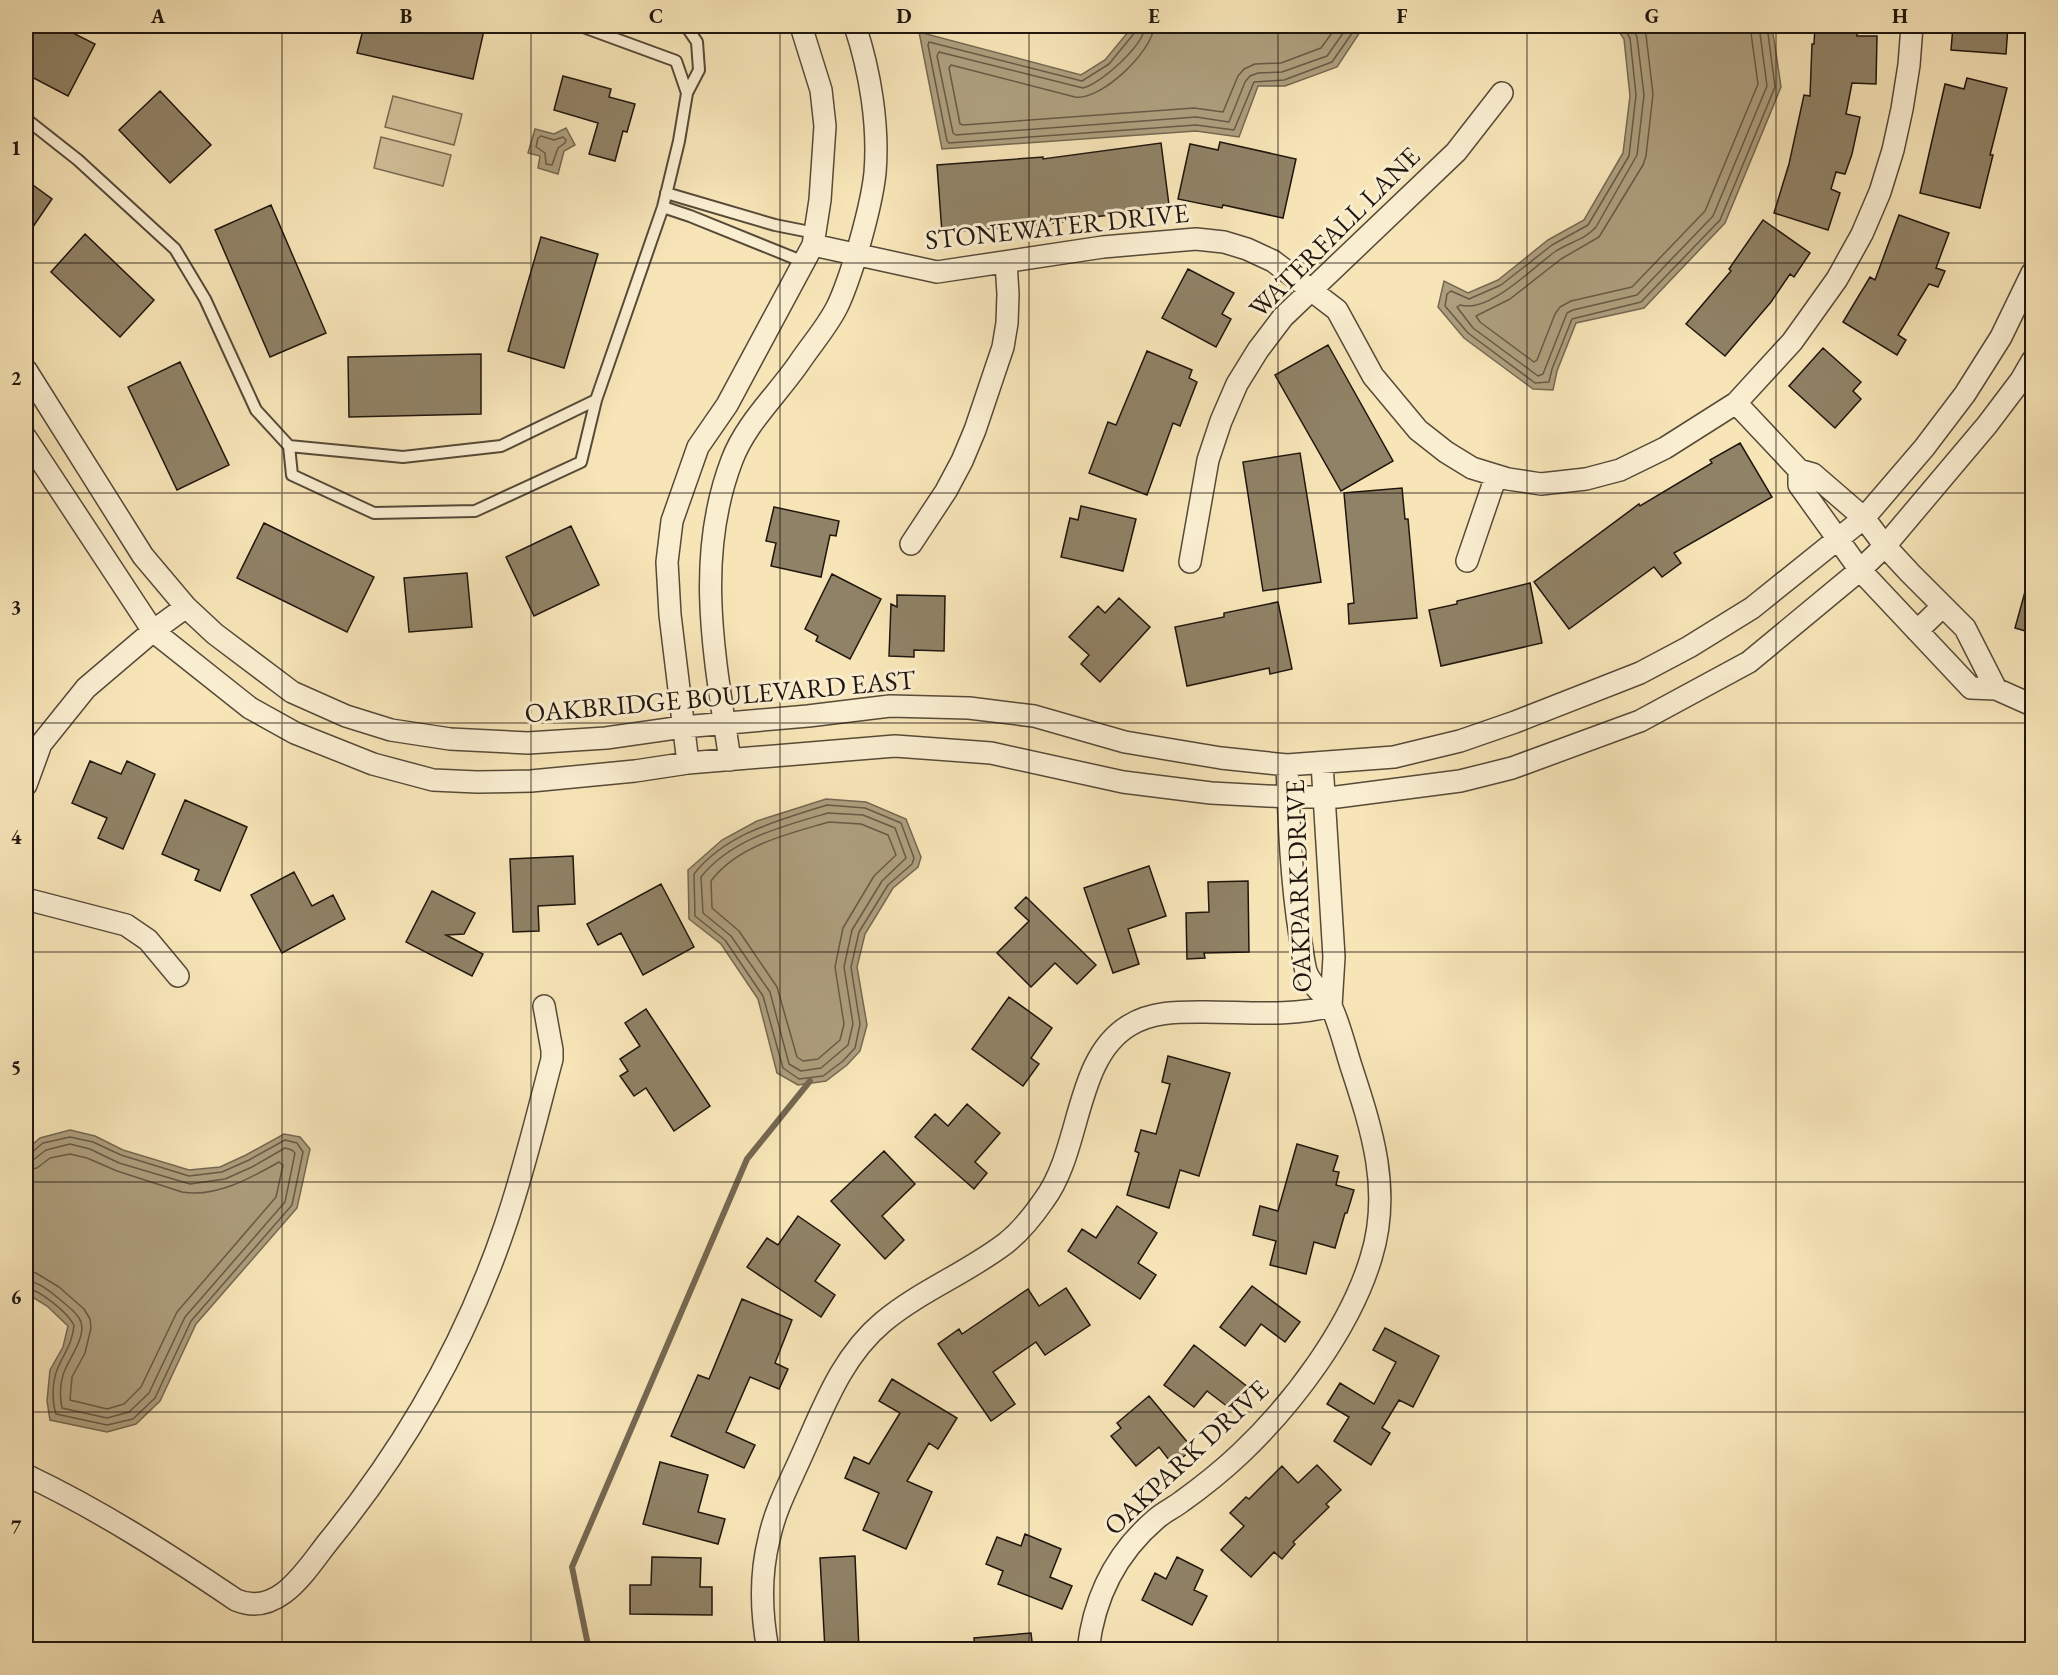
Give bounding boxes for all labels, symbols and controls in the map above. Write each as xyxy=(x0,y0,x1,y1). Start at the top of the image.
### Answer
text: A xyxy=(150,3,166,29)
text: B xyxy=(400,3,412,29)
text: C xyxy=(649,3,663,29)
text: D xyxy=(896,3,912,29)
text: E xyxy=(1148,3,1160,29)
text: F xyxy=(1397,3,1408,29)
text: G xyxy=(1645,3,1659,29)
text: H xyxy=(1892,3,1908,29)
text: 1 xyxy=(11,135,21,161)
street label: WATERFALL LANE xyxy=(1241,139,1427,325)
street label: STONEWATER DRIVE xyxy=(923,195,1191,257)
text: 2 xyxy=(11,365,22,391)
text: 3 xyxy=(11,594,21,620)
street label: OAKBRIDGE BOULEVARD EAST xyxy=(523,661,918,731)
street label: OAKPARK DRIVE xyxy=(1277,779,1319,993)
text: 4 xyxy=(11,824,22,850)
text: 5 xyxy=(11,1054,21,1080)
text: 6 xyxy=(11,1284,22,1310)
street label: OAKPARK DRIVE xyxy=(1096,1371,1276,1543)
text: 7 xyxy=(11,1514,22,1540)

